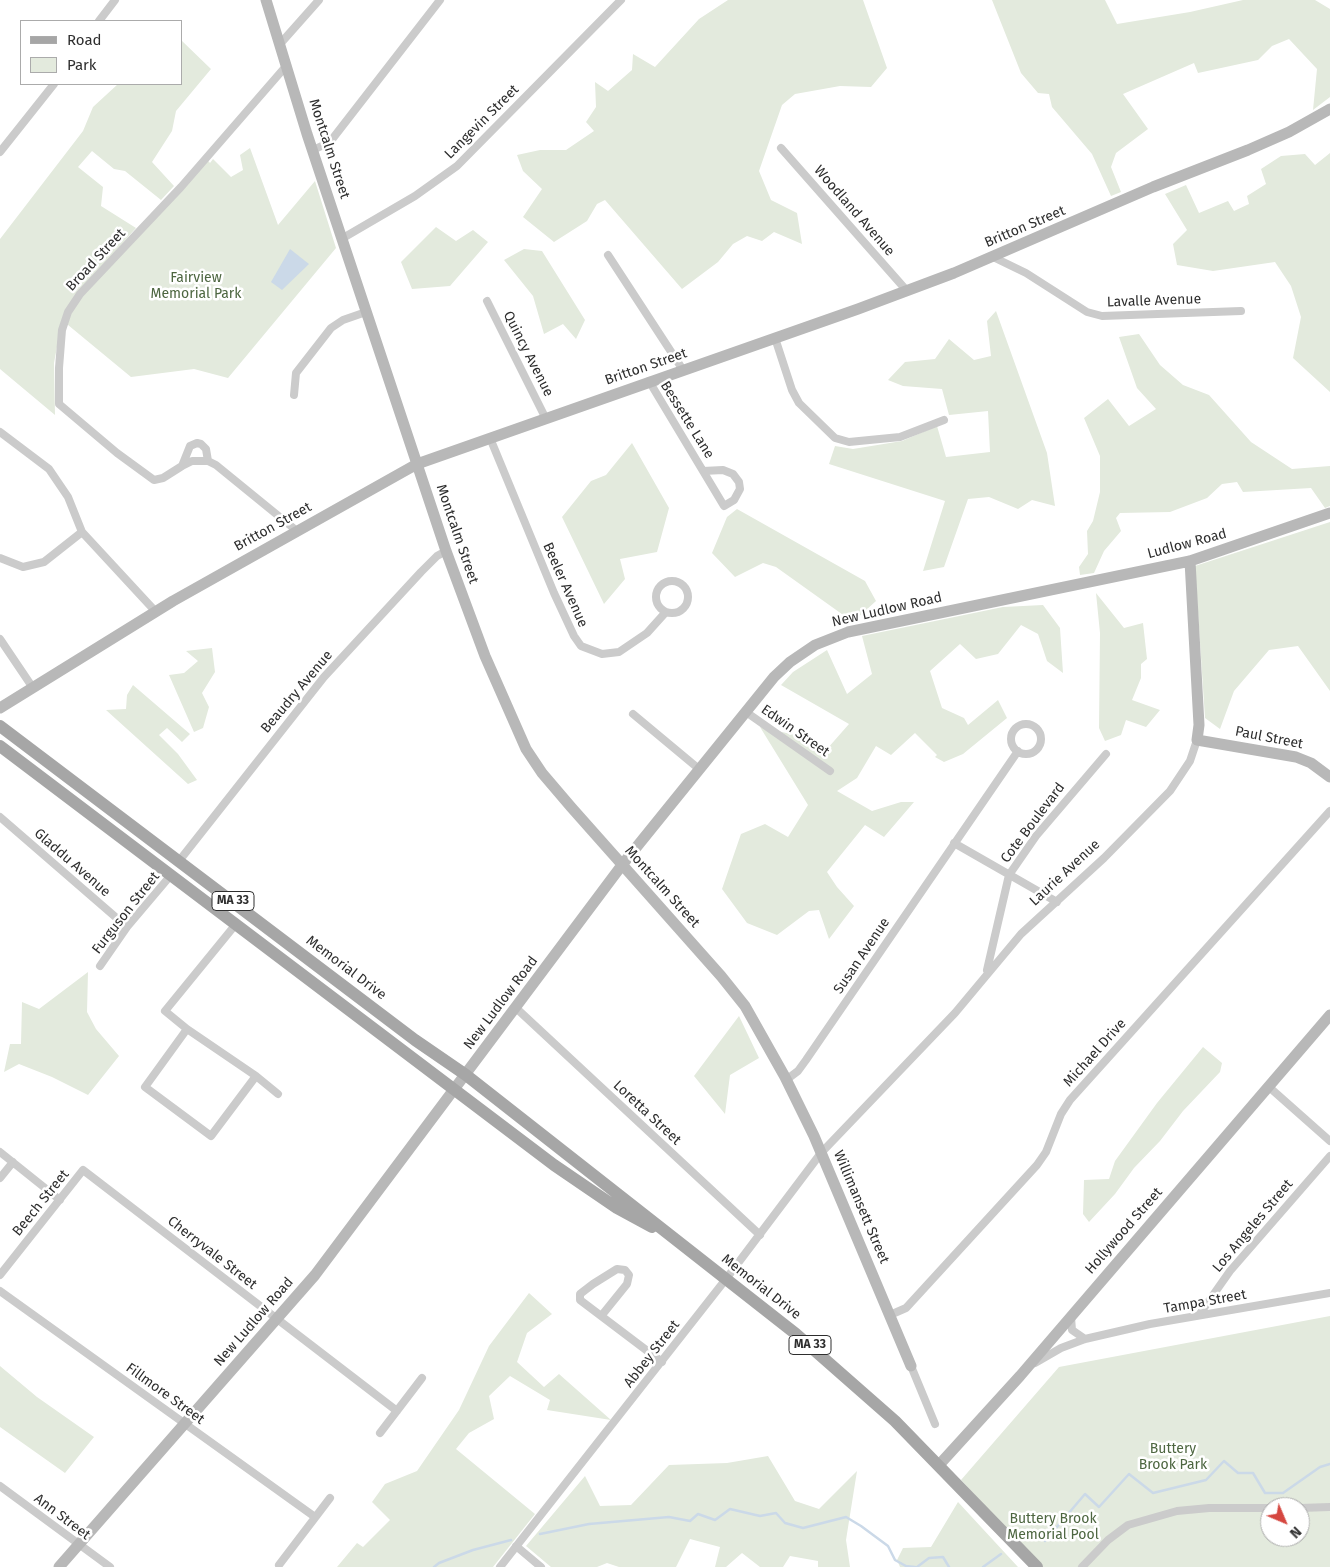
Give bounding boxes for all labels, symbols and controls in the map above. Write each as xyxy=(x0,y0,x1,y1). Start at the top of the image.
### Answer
legend xyxy=(20,20,182,85)
text: Road xyxy=(67,31,102,49)
text: Park xyxy=(67,56,97,74)
street label: Langevin Street xyxy=(441,81,523,163)
street label: Montcalm Street xyxy=(305,97,353,201)
street label: Woodland Avenue xyxy=(810,162,898,260)
street label: Britton Street xyxy=(982,202,1068,252)
street label: Broad Street xyxy=(63,225,129,295)
park label: Fairview Memorial Park xyxy=(151,270,241,302)
street label: Lavalle Avenue xyxy=(1107,291,1201,311)
street label: Quincy Avenue xyxy=(499,308,557,400)
street label: Britton Street xyxy=(603,345,689,389)
street label: Bessette Lane xyxy=(656,378,718,462)
street label: Montcalm Street xyxy=(432,482,482,586)
street label: Britton Street xyxy=(231,499,315,555)
street label: Ludlow Road xyxy=(1145,525,1229,563)
street label: Beeler Avenue xyxy=(539,540,591,630)
street label: New Ludlow Road xyxy=(830,589,944,631)
street label: Beaudry Avenue xyxy=(258,647,336,737)
street label: Edwin Street xyxy=(758,701,832,761)
street label: Paul Street xyxy=(1234,723,1304,753)
street label: Cote Boulevard xyxy=(997,780,1069,866)
street label: Gladdu Avenue xyxy=(30,825,114,901)
street label: Laurie Avenue xyxy=(1026,836,1104,910)
street label: Montcalm Street xyxy=(621,843,703,931)
street label: Furguson Street xyxy=(89,869,163,957)
road number: MA 33 xyxy=(212,891,254,910)
street label: Susan Avenue xyxy=(830,915,894,997)
street label: Memorial Drive xyxy=(303,932,389,1004)
street label: New Ludlow Road xyxy=(460,953,542,1053)
street label: Michael Drive xyxy=(1060,1016,1130,1090)
street label: Loretta Street xyxy=(610,1077,684,1149)
street label: Willimansett Street xyxy=(830,1148,892,1266)
street label: Beech Street xyxy=(9,1166,73,1240)
street label: Los Angeles Street xyxy=(1209,1176,1297,1276)
street label: Hollywood Street xyxy=(1082,1184,1166,1278)
street label: Cherryvale Street xyxy=(164,1213,260,1293)
street label: Memorial Drive xyxy=(718,1251,804,1323)
street label: New Ludlow Road xyxy=(211,1274,297,1370)
street label: Tampa Street xyxy=(1162,1286,1248,1318)
street label: Abbey Street xyxy=(621,1317,683,1391)
road number: MA 33 xyxy=(789,1336,831,1354)
street label: Fillmore Street xyxy=(122,1360,208,1428)
park label: Buttery Brook Park xyxy=(1139,1441,1207,1474)
street label: Ann Street xyxy=(31,1490,93,1544)
north arrow xyxy=(1260,1497,1310,1547)
park label: Buttery Brook Memorial Pool xyxy=(1007,1511,1099,1544)
text: N xyxy=(1286,1523,1305,1542)

